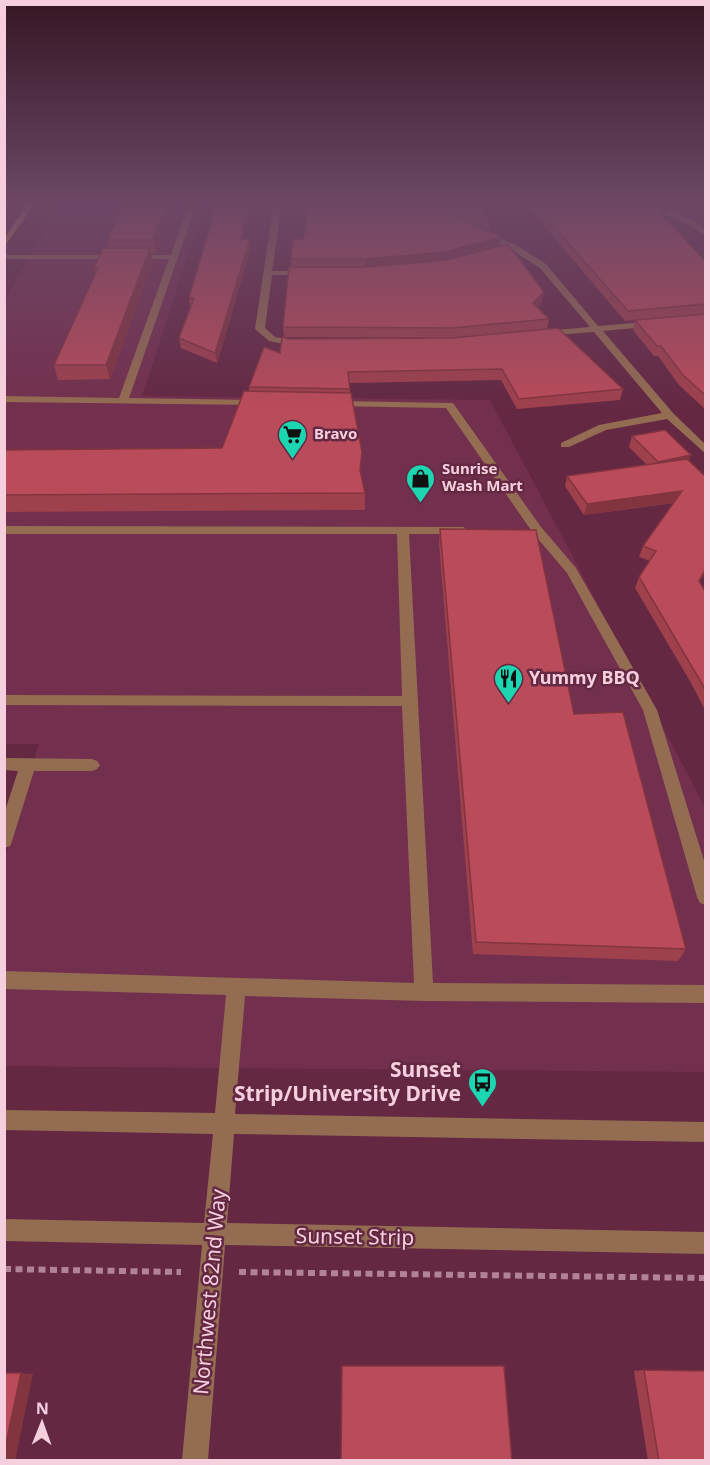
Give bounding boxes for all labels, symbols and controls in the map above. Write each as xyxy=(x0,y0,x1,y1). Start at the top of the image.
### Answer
supermarket icon: Bravo xyxy=(277,418,309,460)
place label: Bravo xyxy=(314,423,357,443)
place label: Sunrise Wash Mart xyxy=(442,458,523,495)
shop icon: Sunrise Wash Mart xyxy=(405,462,437,504)
restaurant icon: Yummy BBQ xyxy=(492,662,524,704)
place label: Yummy BBQ xyxy=(529,665,640,689)
place label: Sunset Strip/University Drive xyxy=(234,1055,461,1107)
bus stop icon: Sunset Strip/University Drive xyxy=(466,1066,498,1108)
street label: Northwest 82nd Way xyxy=(186,1188,232,1396)
street label: Sunset Strip xyxy=(296,1221,415,1251)
north arrow xyxy=(12,1393,72,1453)
text: N xyxy=(36,1397,49,1419)

